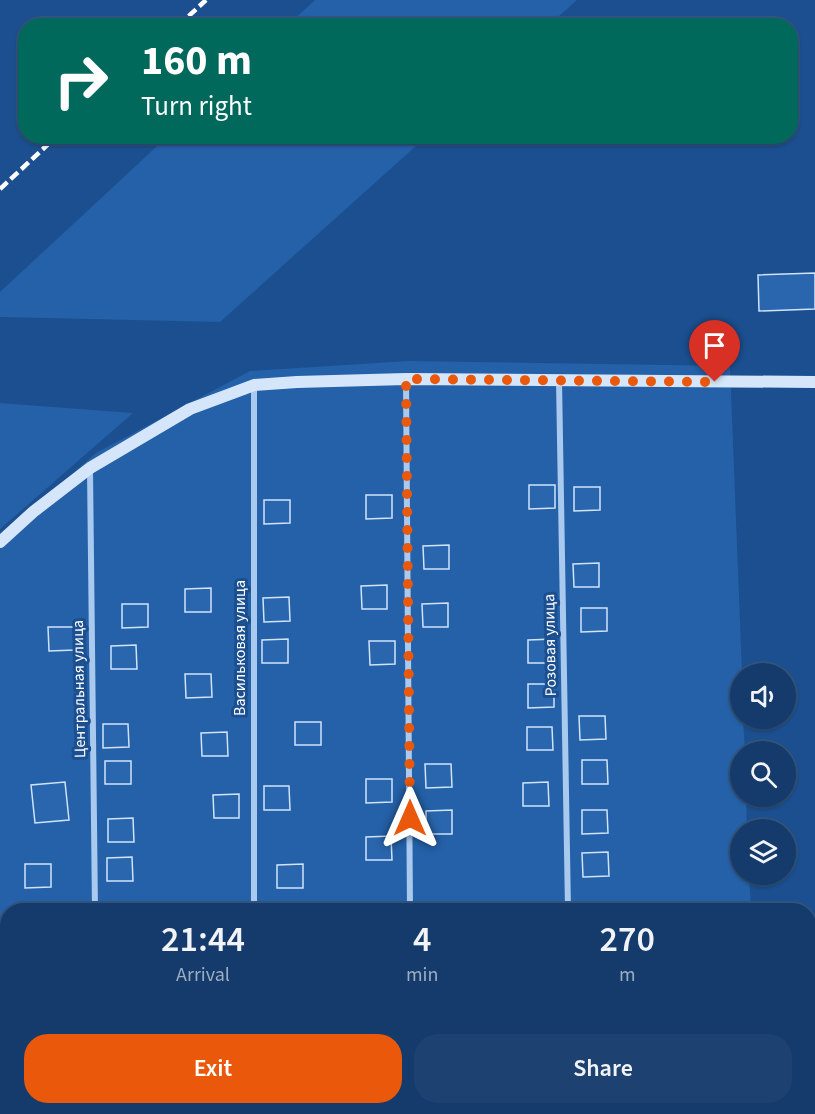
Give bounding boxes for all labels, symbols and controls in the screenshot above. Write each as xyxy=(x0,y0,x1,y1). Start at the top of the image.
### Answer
text: 160 m xyxy=(141,31,252,91)
icon: right xyxy=(42,42,120,120)
text: Turn right xyxy=(141,87,252,126)
pin xyxy=(689,320,740,382)
icon: arrive xyxy=(698,329,731,362)
street label: Васильковая улица xyxy=(229,580,251,716)
street label: Розовая улица xyxy=(538,594,562,696)
street label: Центральная улица xyxy=(67,620,91,758)
map controls xyxy=(730,663,796,885)
button: sound xyxy=(730,663,796,729)
button: search xyxy=(730,741,796,807)
position arrow xyxy=(378,786,442,850)
button: layers xyxy=(730,819,796,885)
text: 21:44 xyxy=(161,914,245,965)
text: 4 xyxy=(413,914,431,965)
text: 270 xyxy=(599,914,655,965)
text: Arrival xyxy=(176,961,230,989)
text: min xyxy=(406,961,438,989)
text: m xyxy=(619,961,635,989)
button: Exit xyxy=(24,1034,402,1103)
button: Share xyxy=(414,1034,792,1103)

